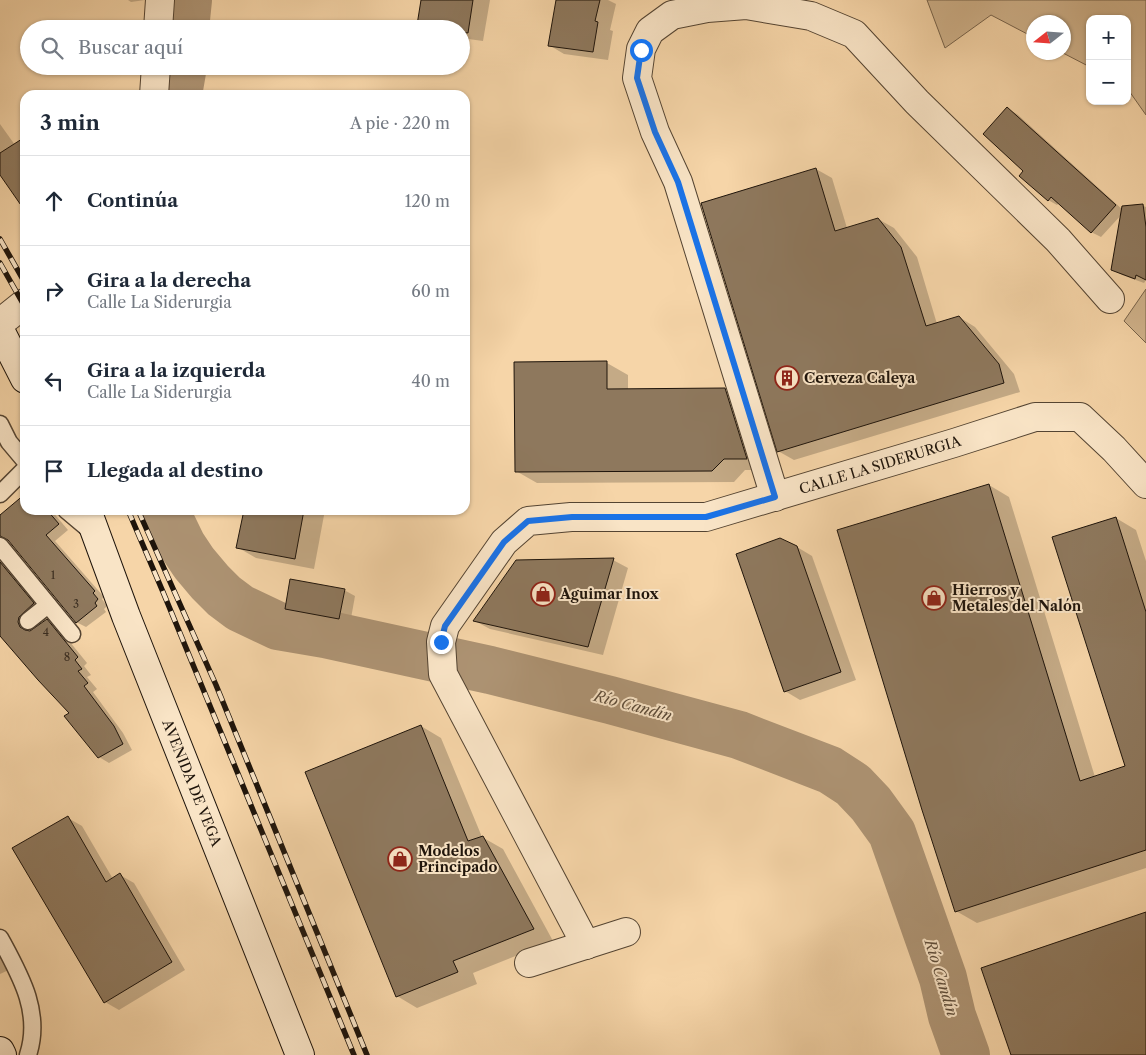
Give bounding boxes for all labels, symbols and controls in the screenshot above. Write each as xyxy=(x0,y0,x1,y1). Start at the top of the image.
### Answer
north arrow xyxy=(1026,15,1071,60)
map controls xyxy=(1086,15,1131,105)
button: + xyxy=(1086,15,1131,60)
search box xyxy=(20,20,470,75)
icon: search xyxy=(38,34,66,62)
text: Buscar aquí xyxy=(78,36,183,59)
route start xyxy=(630,39,653,62)
button: − xyxy=(1086,60,1131,105)
text: 3 min xyxy=(40,110,100,135)
text: A pie · 220 m xyxy=(350,113,450,133)
icon: ahead xyxy=(40,187,68,215)
text: Continúa xyxy=(87,189,178,212)
text: 120 m xyxy=(405,191,450,211)
text: Gira a la derecha xyxy=(87,269,251,292)
icon: right xyxy=(40,277,68,305)
text: 60 m xyxy=(411,281,450,301)
text: Calle La Siderurgia xyxy=(87,292,232,312)
text: Gira a la izquierda xyxy=(87,359,266,382)
building icon: Cerveza Caleya xyxy=(774,365,800,391)
icon: left xyxy=(40,367,68,395)
place label: Cerveza Caleya xyxy=(804,369,916,387)
text: 40 m xyxy=(411,371,450,391)
text: Calle La Siderurgia xyxy=(87,382,232,402)
street label: CALLE LA SIDERURGIA xyxy=(797,432,964,498)
icon: arrive xyxy=(40,457,68,485)
text: Llegada al destino xyxy=(87,459,263,482)
house number: 1 xyxy=(51,568,56,582)
shop icon: Aguimar Inox xyxy=(530,581,556,607)
place label: Hierros y Metales del Nalón xyxy=(952,581,1082,615)
place label: Aguimar Inox xyxy=(559,585,659,603)
shop icon: Hierros y Metales del Nalón xyxy=(921,585,947,611)
house number: 3 xyxy=(73,597,79,611)
house number: 4 xyxy=(43,625,49,639)
route end xyxy=(430,631,453,654)
house number: 8 xyxy=(64,650,70,664)
water label: Río Candín xyxy=(591,686,674,725)
street label: AVENIDA DE VEGA xyxy=(158,716,226,850)
place label: Modelos Principado xyxy=(418,842,498,876)
shop icon: Modelos Principado xyxy=(387,846,413,872)
water label: Río Candín xyxy=(920,936,962,1019)

